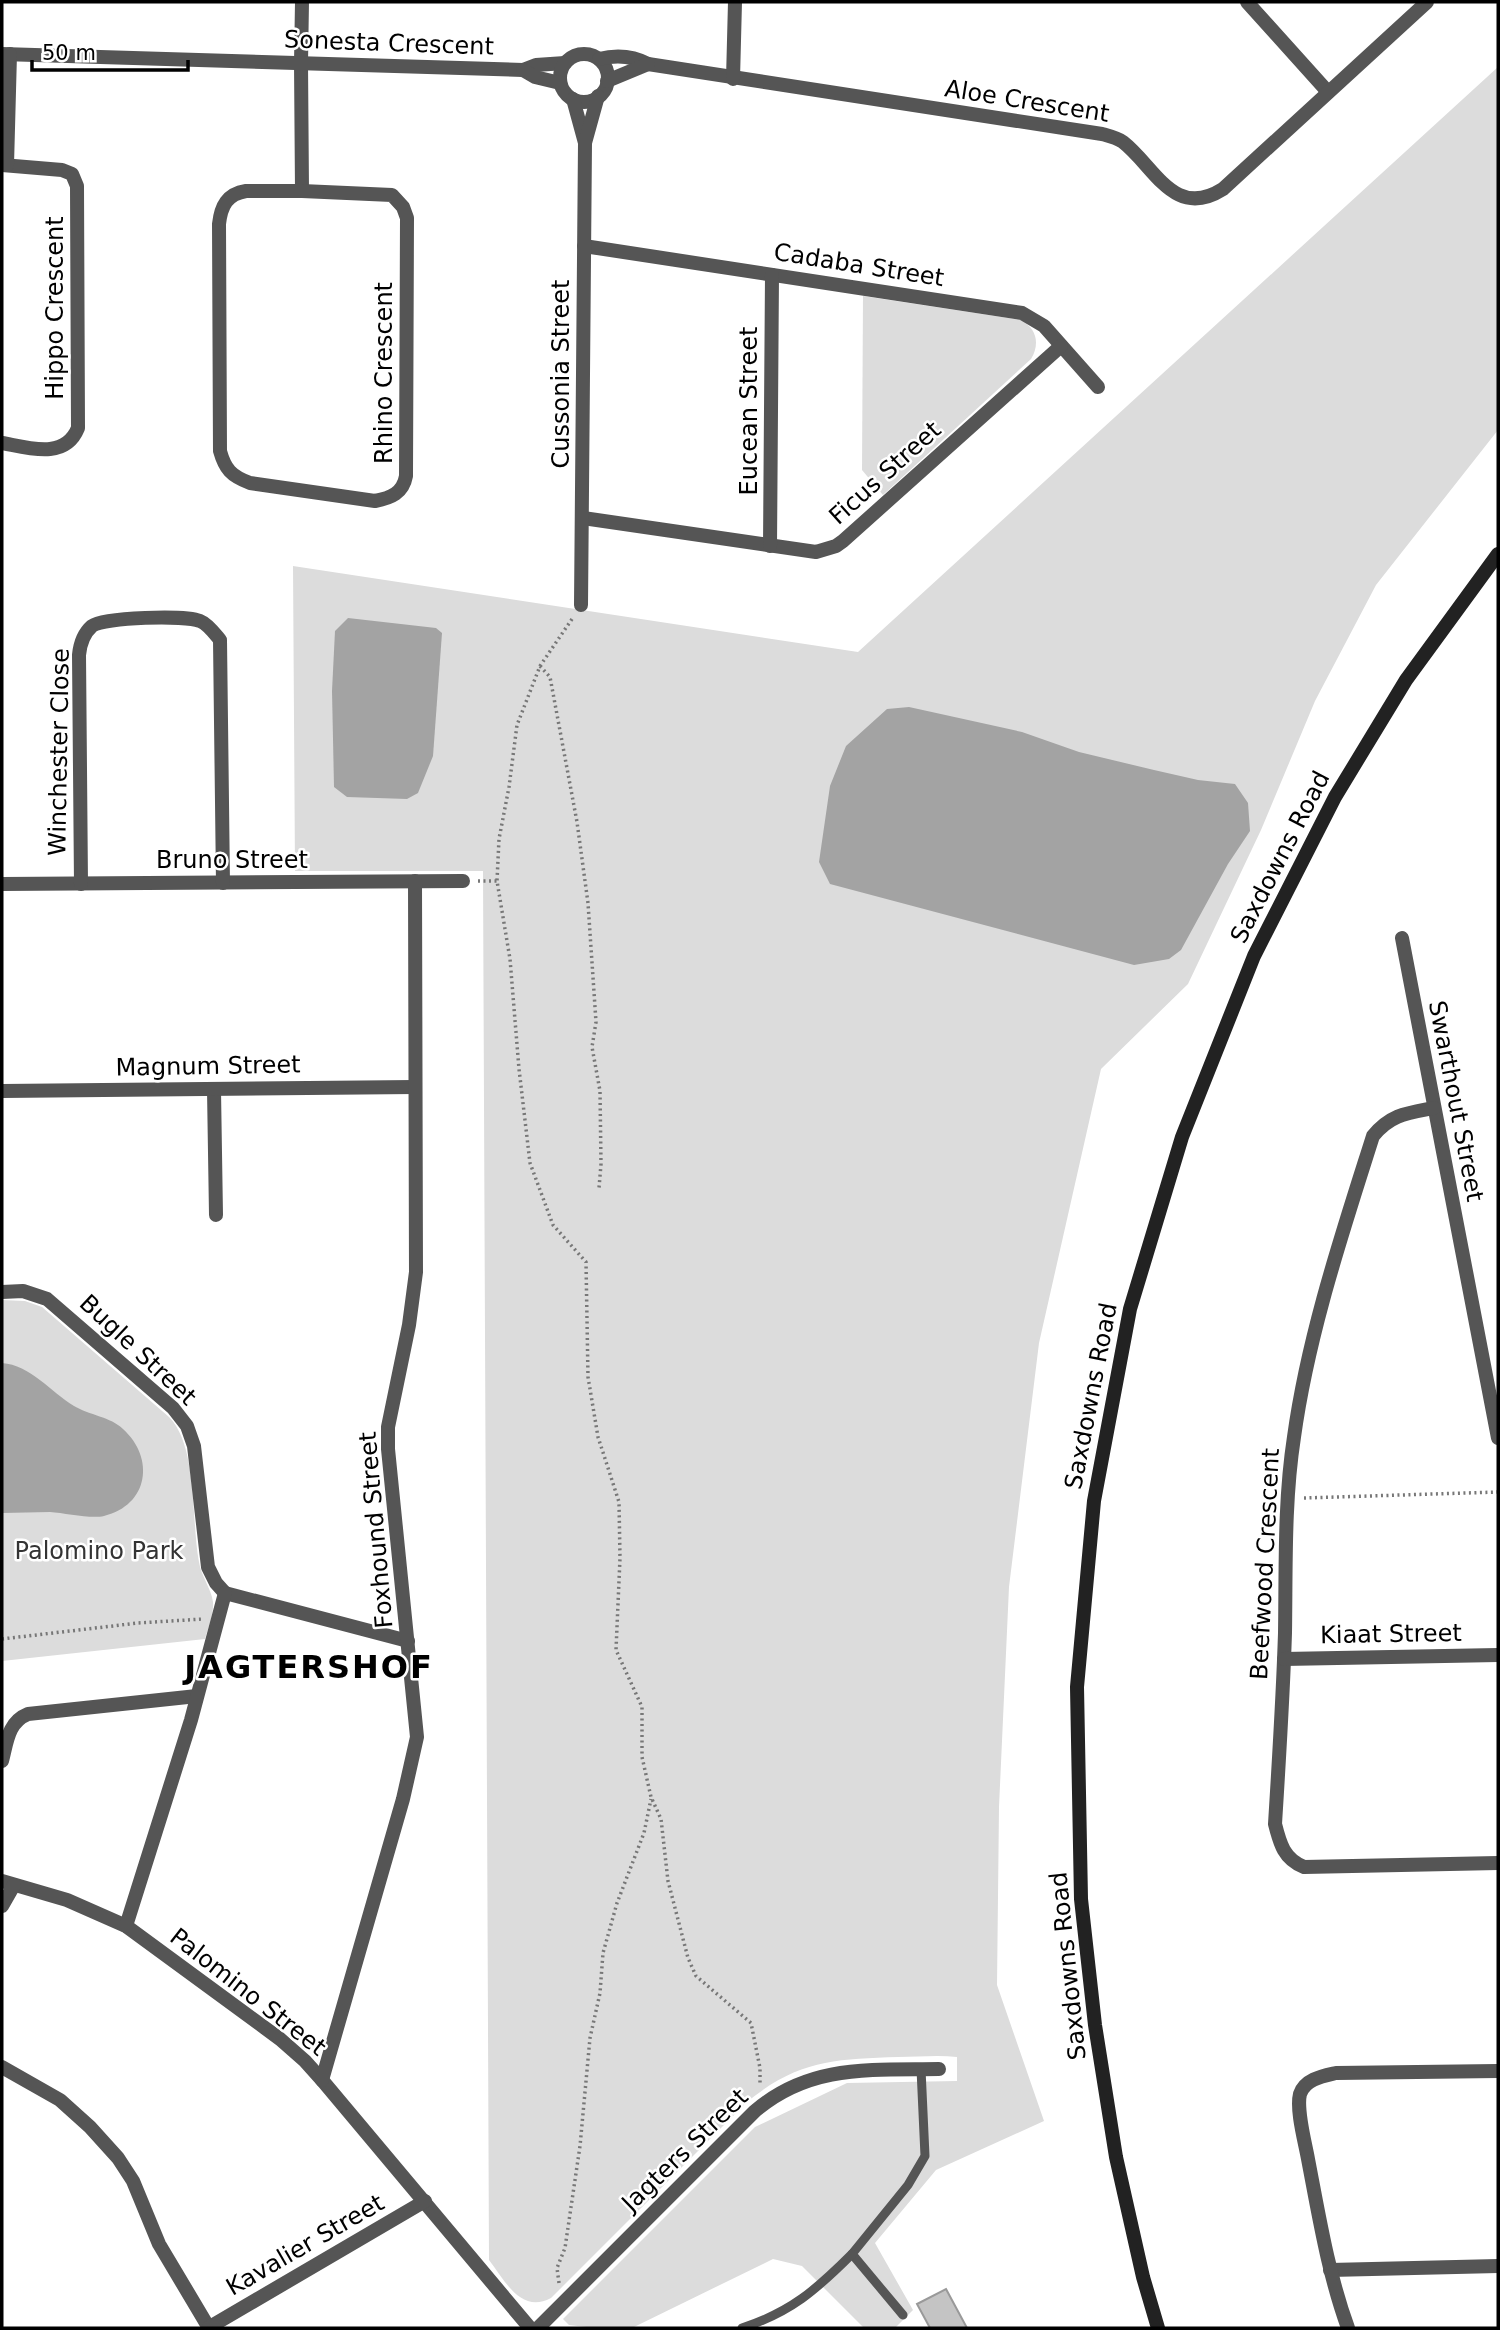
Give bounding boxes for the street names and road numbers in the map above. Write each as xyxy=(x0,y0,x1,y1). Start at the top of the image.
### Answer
street label: Sonesta Crescent xyxy=(284,25,494,61)
street label: Aloe Crescent xyxy=(943,74,1111,128)
street label: Hippo Crescent xyxy=(41,216,69,400)
street label: Cadaba Street xyxy=(772,238,946,292)
street label: Cussonia Street xyxy=(547,280,575,468)
street label: Rhino Crescent xyxy=(370,282,398,464)
street label: Eucean Street xyxy=(735,327,763,495)
street label: Ficus Street xyxy=(824,416,946,530)
street label: Winchester Close xyxy=(43,648,75,856)
street label: Saxdowns Road xyxy=(1225,766,1335,948)
street label: Bruno Street xyxy=(156,846,308,874)
street label: Swarthout Street xyxy=(1423,998,1489,1204)
street label: Magnum Street xyxy=(115,1050,301,1082)
street label: Bugle Street xyxy=(74,1289,202,1411)
street label: Saxdowns Road xyxy=(1059,1300,1123,1492)
street label: Foxhound Street xyxy=(353,1431,399,1629)
street label: Beefwood Crescent xyxy=(1245,1448,1285,1680)
street label: Kiaat Street xyxy=(1320,1619,1462,1649)
street label: Saxdowns Road xyxy=(1044,1870,1092,2062)
street label: Palomino Street xyxy=(165,1922,331,2062)
street label: Jagters Street xyxy=(615,2083,754,2218)
street label: Kavalier Street xyxy=(221,2189,389,2301)

